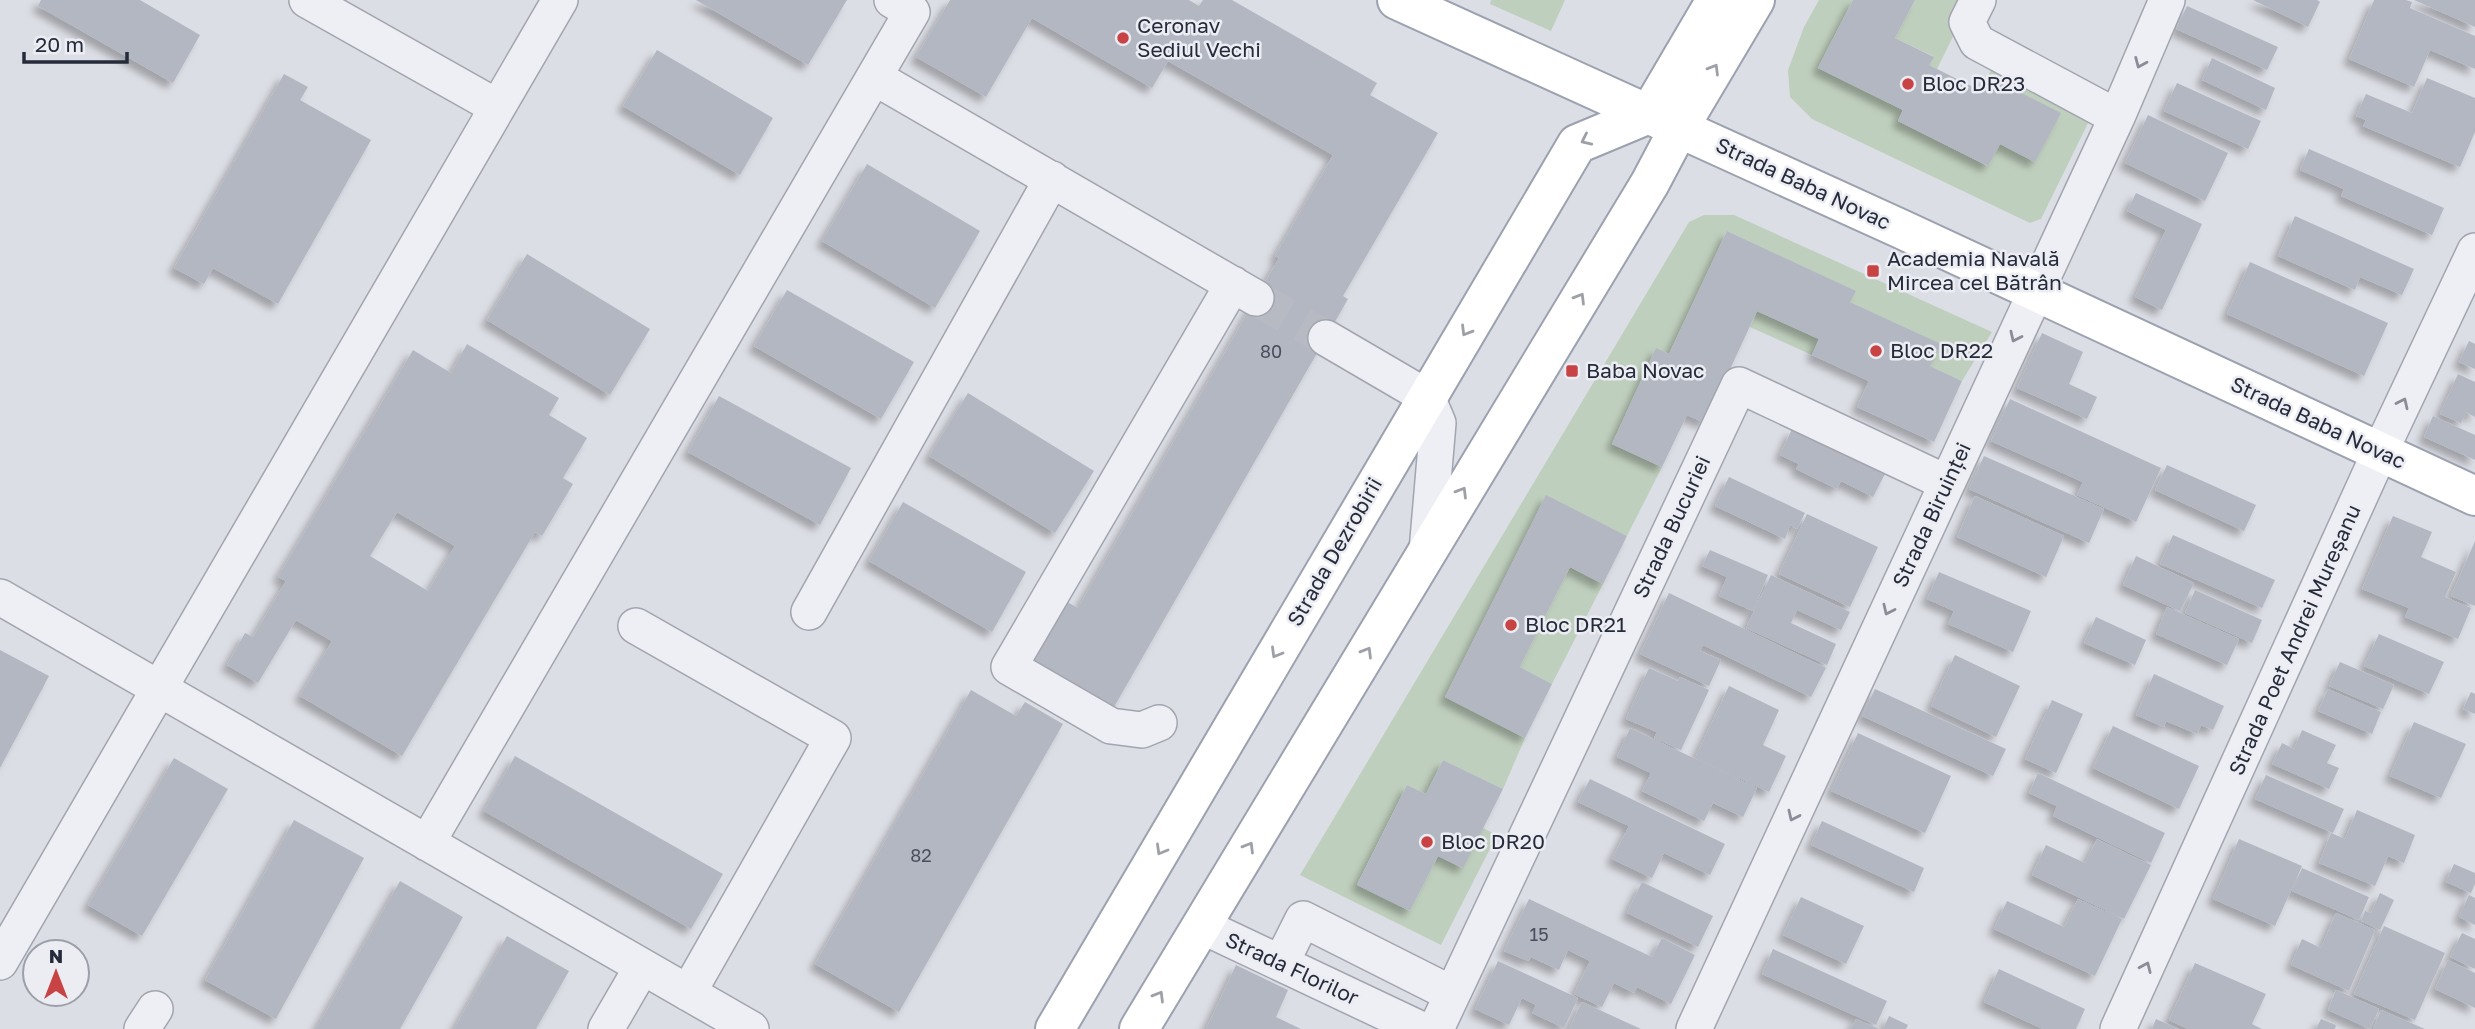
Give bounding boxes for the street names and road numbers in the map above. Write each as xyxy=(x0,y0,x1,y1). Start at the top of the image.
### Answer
street label: Strada Baba Novac xyxy=(1712,131,1895,235)
street label: Strada Baba Novac xyxy=(2227,370,2410,474)
street label: Strada Biruinței xyxy=(1886,438,1976,591)
street label: Strada Bucuriei xyxy=(1627,451,1715,602)
street label: Strada Dezrobirii xyxy=(1281,472,1387,631)
street label: Strada Poet Andrei Mureșanu xyxy=(2222,500,2366,779)
street label: Strada Florilor xyxy=(1222,926,1363,1010)

